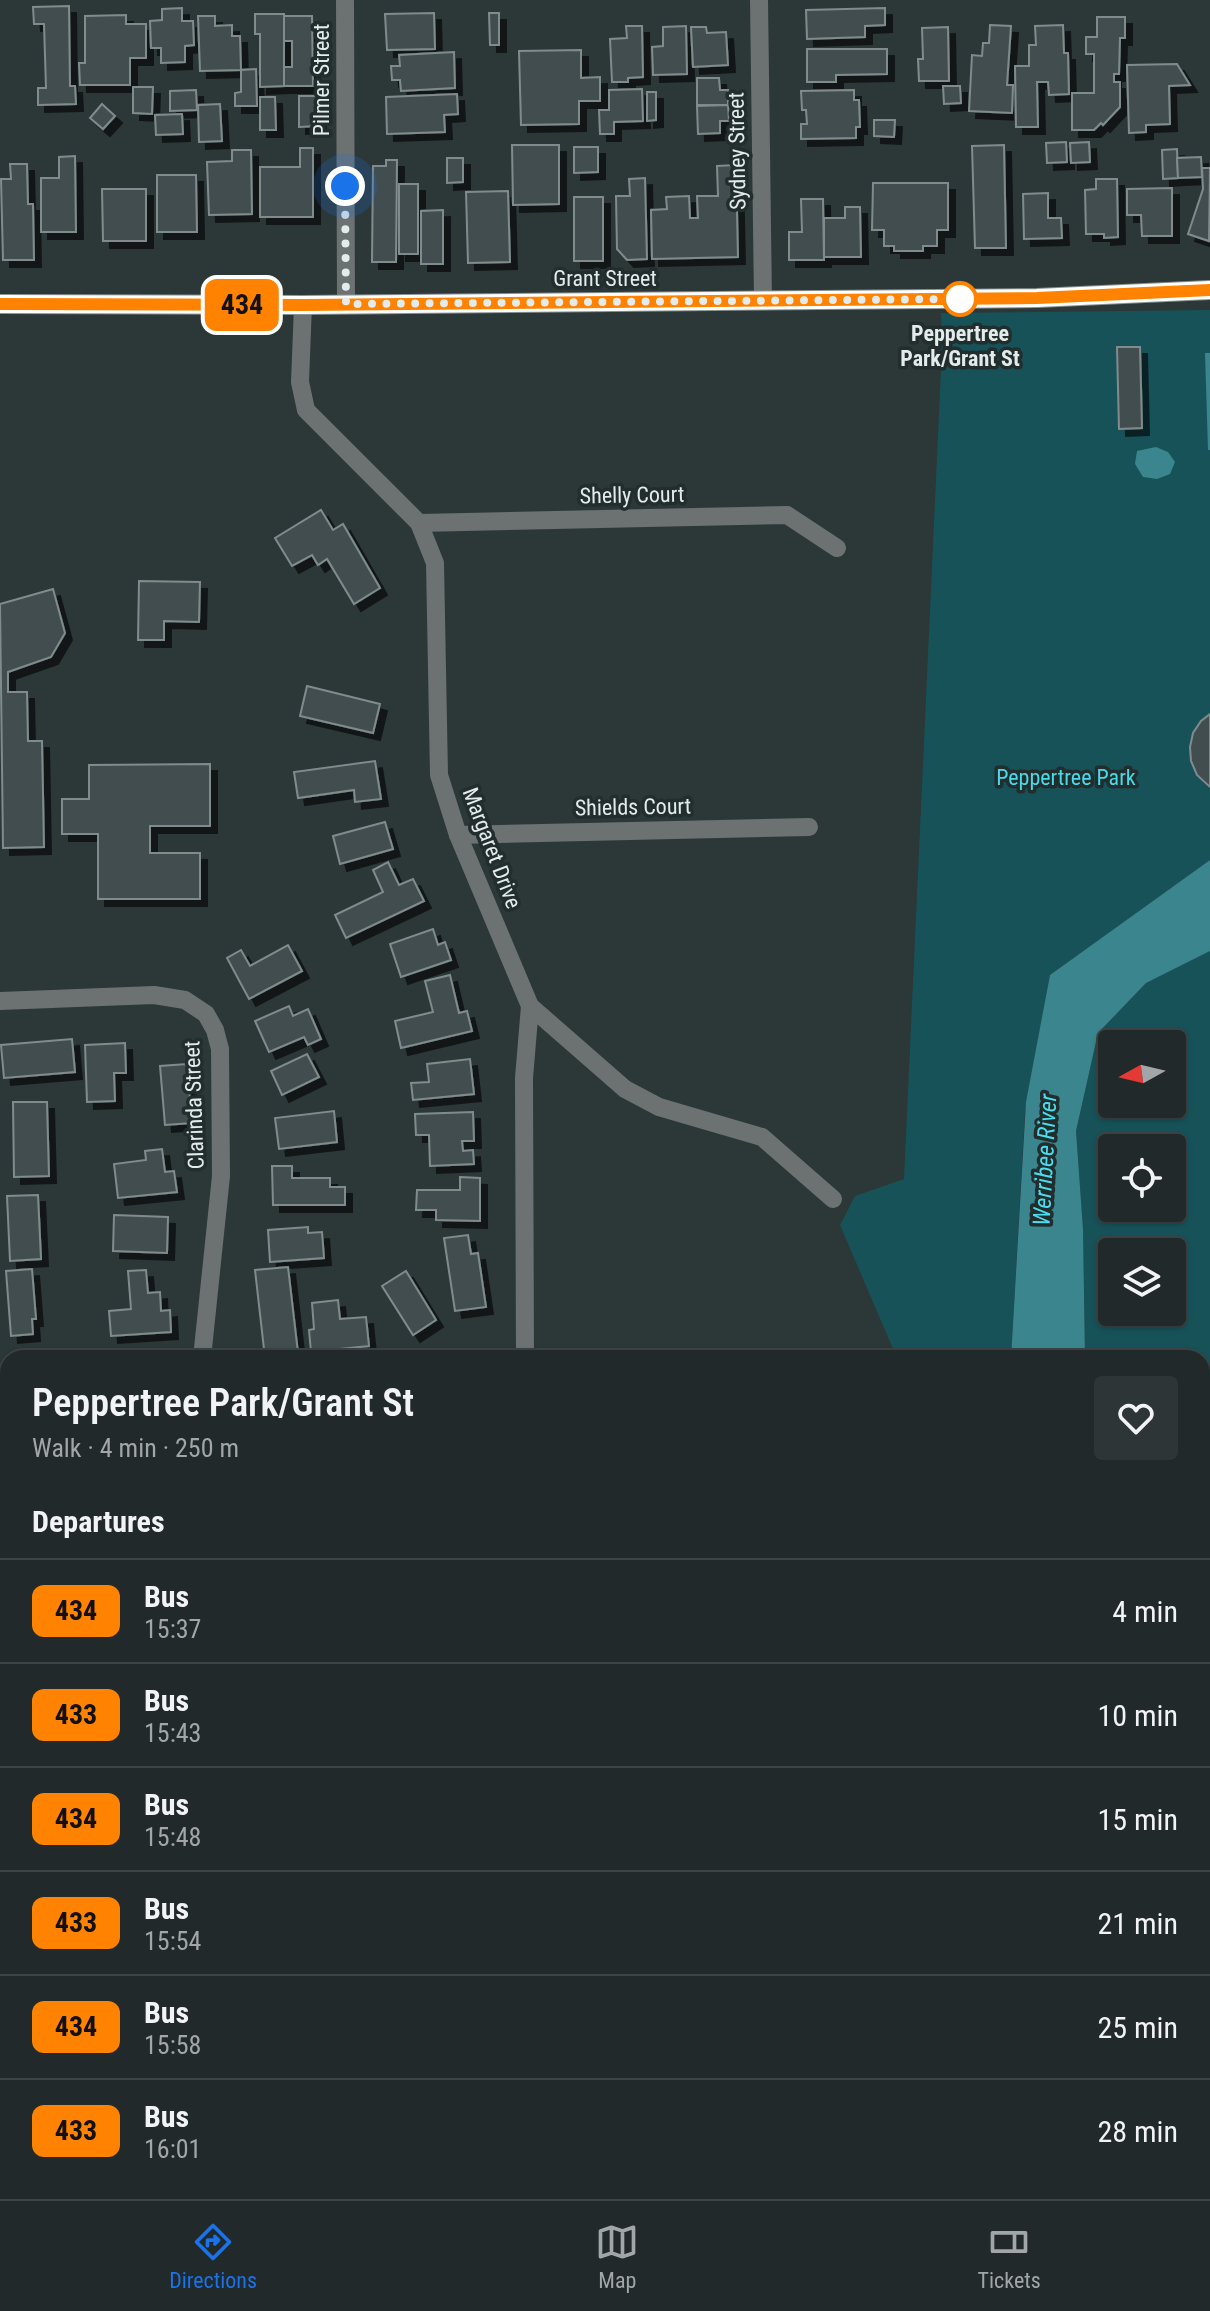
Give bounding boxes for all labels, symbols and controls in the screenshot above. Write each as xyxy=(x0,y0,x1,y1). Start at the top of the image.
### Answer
street label: Pilmer Street xyxy=(309,24,334,136)
street label: Sydney Street xyxy=(723,92,751,210)
your location xyxy=(325,166,365,206)
street label: Grant Street xyxy=(553,266,657,291)
line badge: 434 xyxy=(196,279,288,331)
marker: Peppertree Park/Grant St xyxy=(943,282,977,316)
text: 434 xyxy=(221,288,263,321)
place label: Peppertree Park/Grant St xyxy=(900,321,1020,371)
street label: Shelly Court xyxy=(580,482,684,508)
park label: Peppertree Park xyxy=(996,765,1136,790)
street label: Margaret Drive xyxy=(458,784,526,912)
street label: Shields Court xyxy=(575,793,691,821)
north arrow xyxy=(1098,1030,1186,1118)
map controls xyxy=(1098,1030,1186,1326)
street label: Clarinda Street xyxy=(179,1040,209,1170)
water label: Werribee River xyxy=(1028,1092,1062,1227)
button: locate xyxy=(1098,1134,1186,1222)
button: layers xyxy=(1098,1238,1186,1326)
button: heart xyxy=(1094,1376,1178,1460)
text: Peppertree Park/Grant St xyxy=(32,1381,414,1425)
text: Walk · 4 min · 250 m xyxy=(32,1433,239,1463)
text: Departures xyxy=(32,1504,165,1539)
text: Bus xyxy=(144,1579,189,1614)
text: 434 xyxy=(55,1594,97,1627)
text: 4 min xyxy=(1112,1594,1178,1629)
text: 15:37 xyxy=(144,1614,201,1644)
text: Bus xyxy=(144,1683,189,1718)
text: 433 xyxy=(55,1698,97,1731)
text: 10 min xyxy=(1097,1698,1178,1733)
text: 15:43 xyxy=(144,1718,201,1748)
text: Bus xyxy=(144,1787,189,1822)
text: 434 xyxy=(55,1802,97,1835)
text: 15 min xyxy=(1097,1802,1178,1837)
text: 15:48 xyxy=(144,1822,201,1852)
text: Bus xyxy=(144,1891,189,1926)
text: 433 xyxy=(55,1906,97,1939)
text: 21 min xyxy=(1097,1906,1178,1941)
text: 15:54 xyxy=(144,1926,201,1956)
text: Bus xyxy=(144,1995,189,2030)
text: 434 xyxy=(55,2010,97,2043)
text: 25 min xyxy=(1097,2010,1178,2045)
text: 15:58 xyxy=(144,2030,201,2060)
text: Bus xyxy=(144,2099,189,2134)
text: 433 xyxy=(55,2114,97,2147)
text: 28 min xyxy=(1097,2114,1178,2149)
text: 16:01 xyxy=(144,2134,201,2164)
tab: Directions xyxy=(169,2220,257,2293)
tab: Map xyxy=(595,2220,639,2293)
tab: Tickets xyxy=(978,2220,1041,2293)

